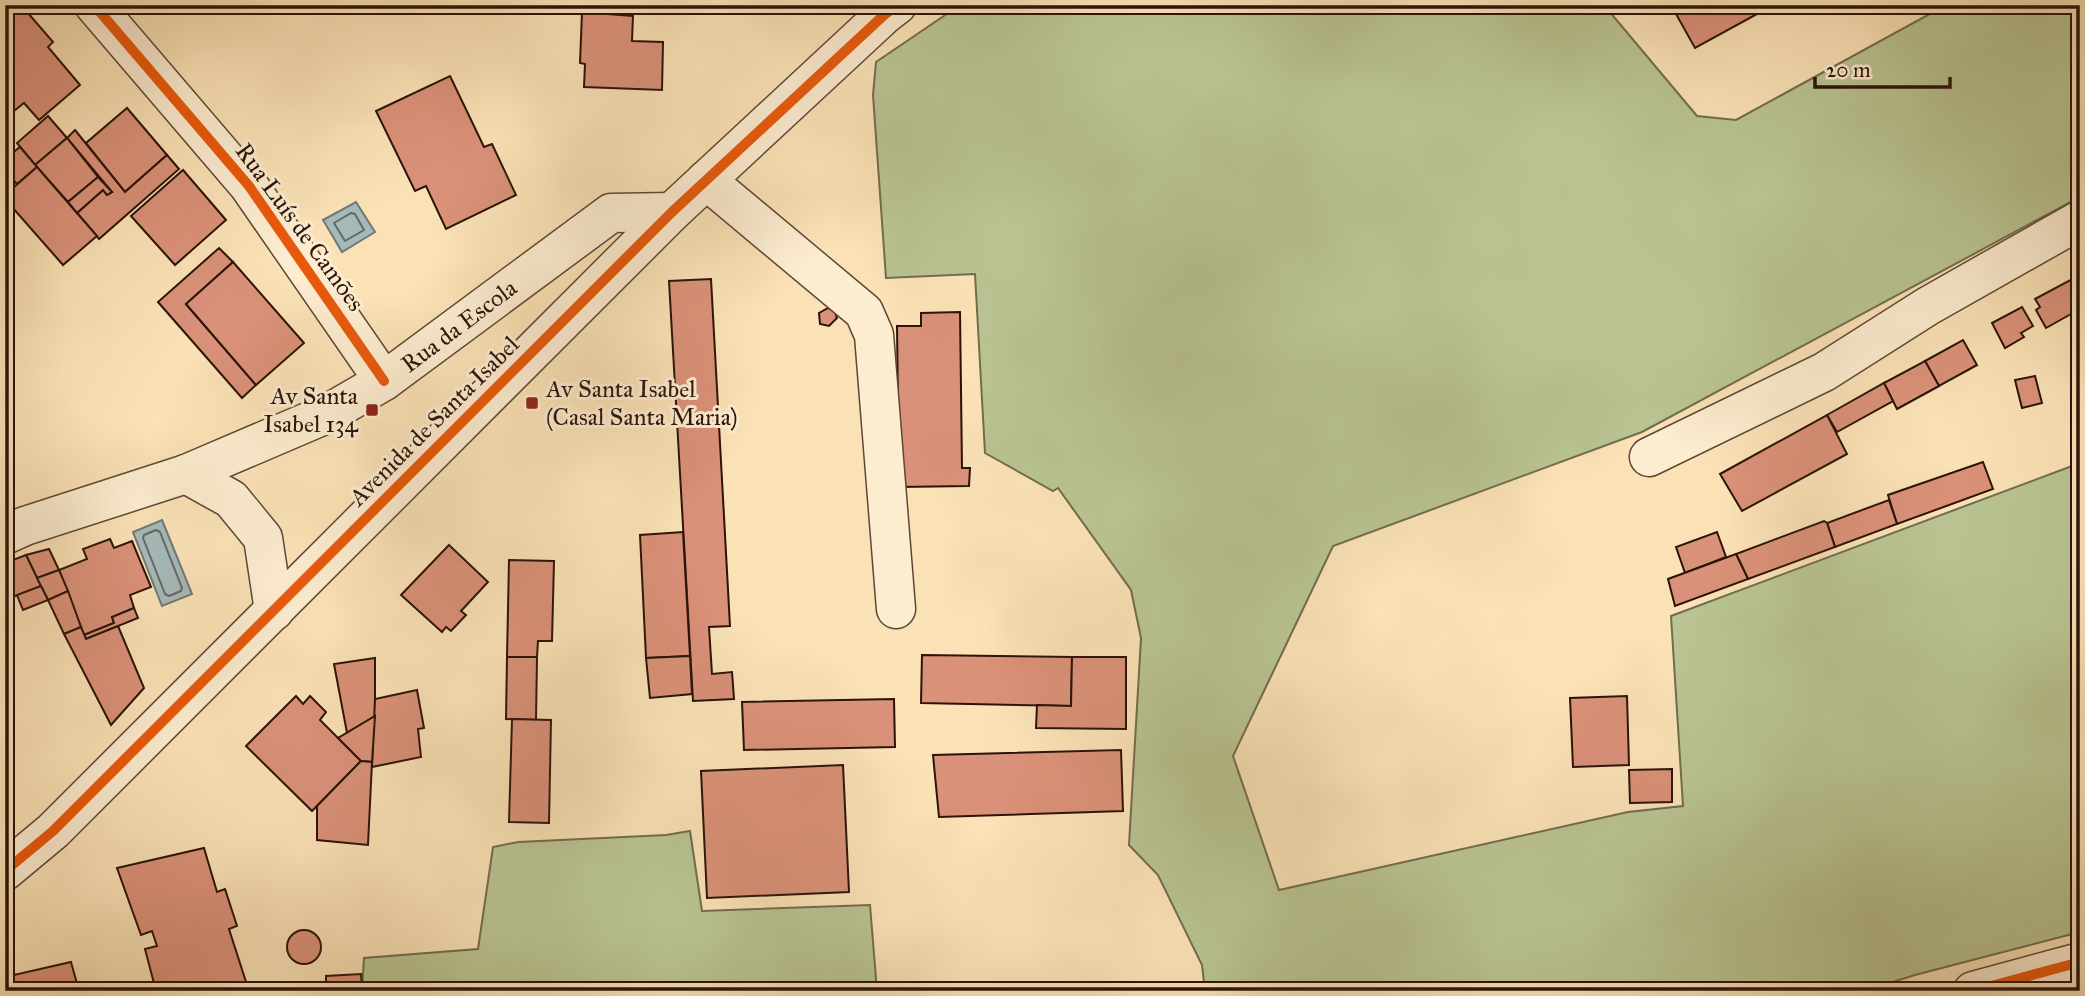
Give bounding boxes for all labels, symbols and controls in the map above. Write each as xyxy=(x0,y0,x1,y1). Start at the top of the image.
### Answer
scale bar xyxy=(1815,46,1950,90)
text: 20 m xyxy=(1826,57,1871,83)
street label: Rua Luís de Camões xyxy=(229,137,371,317)
street label: Rua da Escola xyxy=(395,272,523,379)
street label: Avenida de Santa Isabel xyxy=(342,329,526,513)
place label: Av Santa Isabel (Casal Santa Maria) xyxy=(545,374,738,432)
place label: Av Santa Isabel 134 xyxy=(263,381,359,439)
marker: Av Santa Isabel (Casal Santa Maria) xyxy=(524,395,540,411)
marker: Av Santa Isabel 134 xyxy=(364,402,380,418)

